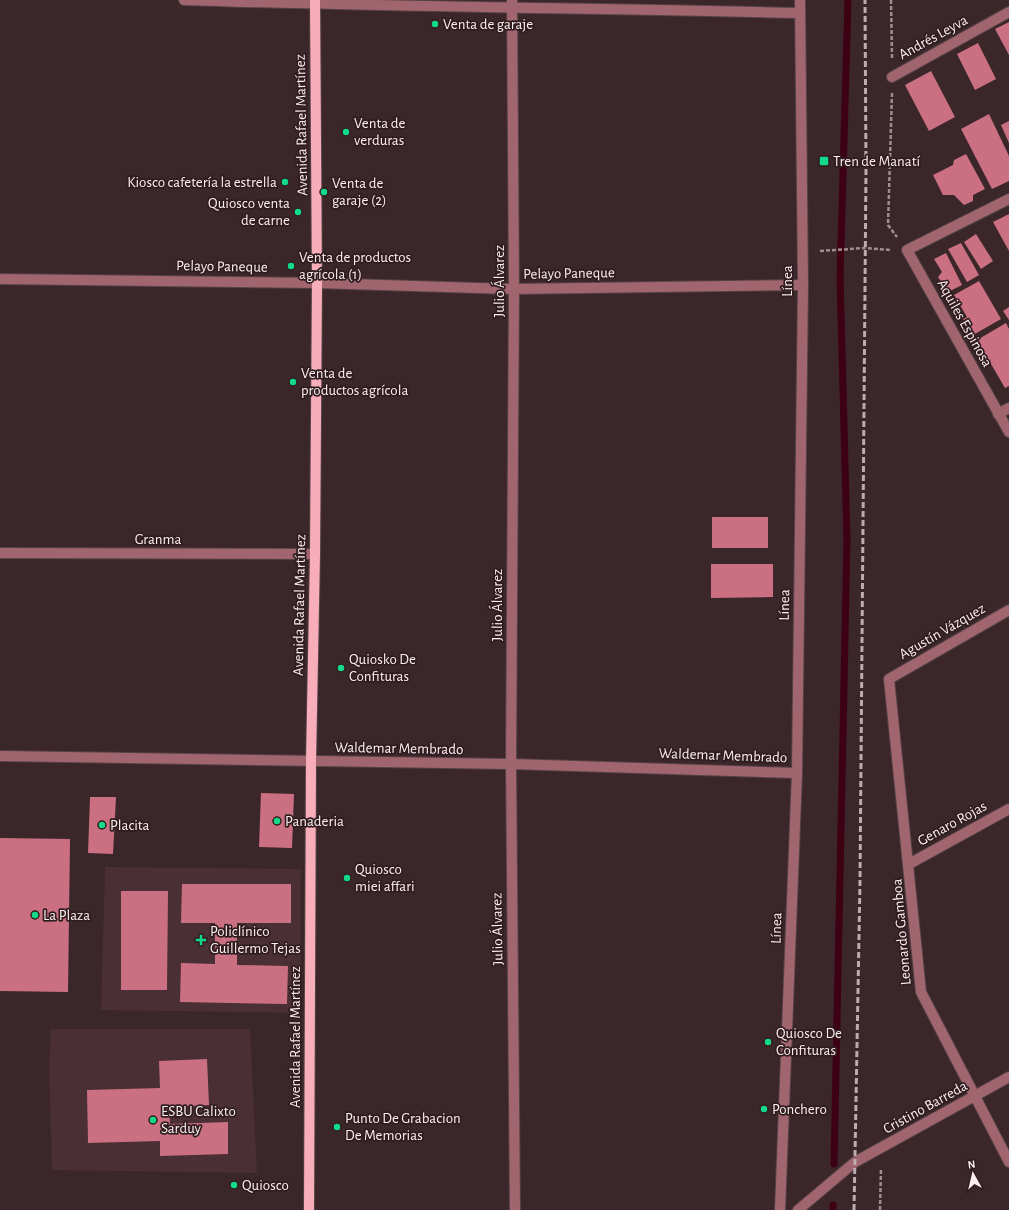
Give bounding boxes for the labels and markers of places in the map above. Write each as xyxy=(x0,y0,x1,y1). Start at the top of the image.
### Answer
place label: Venta de garaje xyxy=(443,17,533,32)
marker: Venta de garaje xyxy=(430,19,440,29)
place label: Venta de verduras xyxy=(354,116,405,148)
marker: Venta de verduras xyxy=(341,127,351,137)
place label: Tren de Manatí xyxy=(833,154,920,169)
marker: Tren de Manatí xyxy=(818,155,830,167)
place label: Kiosco cafetería la estrella xyxy=(127,175,277,190)
place label: Venta de garaje (2) xyxy=(332,176,387,208)
marker: Kiosco cafetería la estrella xyxy=(280,177,290,187)
marker: Venta de garaje (2) xyxy=(319,187,329,197)
place label: Quiosco venta de carne xyxy=(208,196,290,228)
marker: Quiosco venta de carne xyxy=(293,207,303,217)
place label: Venta de productos agrícola (1) xyxy=(299,250,411,282)
marker: Venta de productos agrícola (1) xyxy=(286,261,296,271)
place label: Venta de productos agrícola xyxy=(301,366,408,398)
marker: Venta de productos agrícola xyxy=(288,377,298,387)
place label: Quiosko De Confituras xyxy=(349,652,416,684)
marker: Quiosko De Confituras xyxy=(336,663,346,673)
place label: Panaderia xyxy=(285,814,344,829)
marker: Panaderia xyxy=(272,816,282,826)
place label: Placita xyxy=(110,818,150,833)
marker: Placita xyxy=(97,820,107,830)
place label: Quiosco miei affari xyxy=(355,862,415,894)
marker: Quiosco miei affari xyxy=(342,873,352,883)
place label: La Plaza xyxy=(43,908,90,923)
marker: La Plaza xyxy=(30,910,40,920)
place label: Policlínico Guillermo Tejas xyxy=(210,924,301,956)
marker: Policlínico Guillermo Tejas xyxy=(195,934,207,946)
place label: Quiosco De Confituras xyxy=(776,1026,842,1058)
marker: Quiosco De Confituras xyxy=(763,1037,773,1047)
place label: Ponchero xyxy=(772,1102,827,1117)
place label: ESBU Calixto Sarduy xyxy=(161,1104,236,1136)
marker: Ponchero xyxy=(759,1104,769,1114)
place label: Punto De Grabacion De Memorias xyxy=(345,1111,461,1143)
marker: ESBU Calixto Sarduy xyxy=(148,1115,158,1125)
marker: Punto De Grabacion De Memorias xyxy=(332,1122,342,1132)
place label: Quiosco xyxy=(242,1178,289,1193)
marker: Quiosco xyxy=(229,1180,239,1190)

